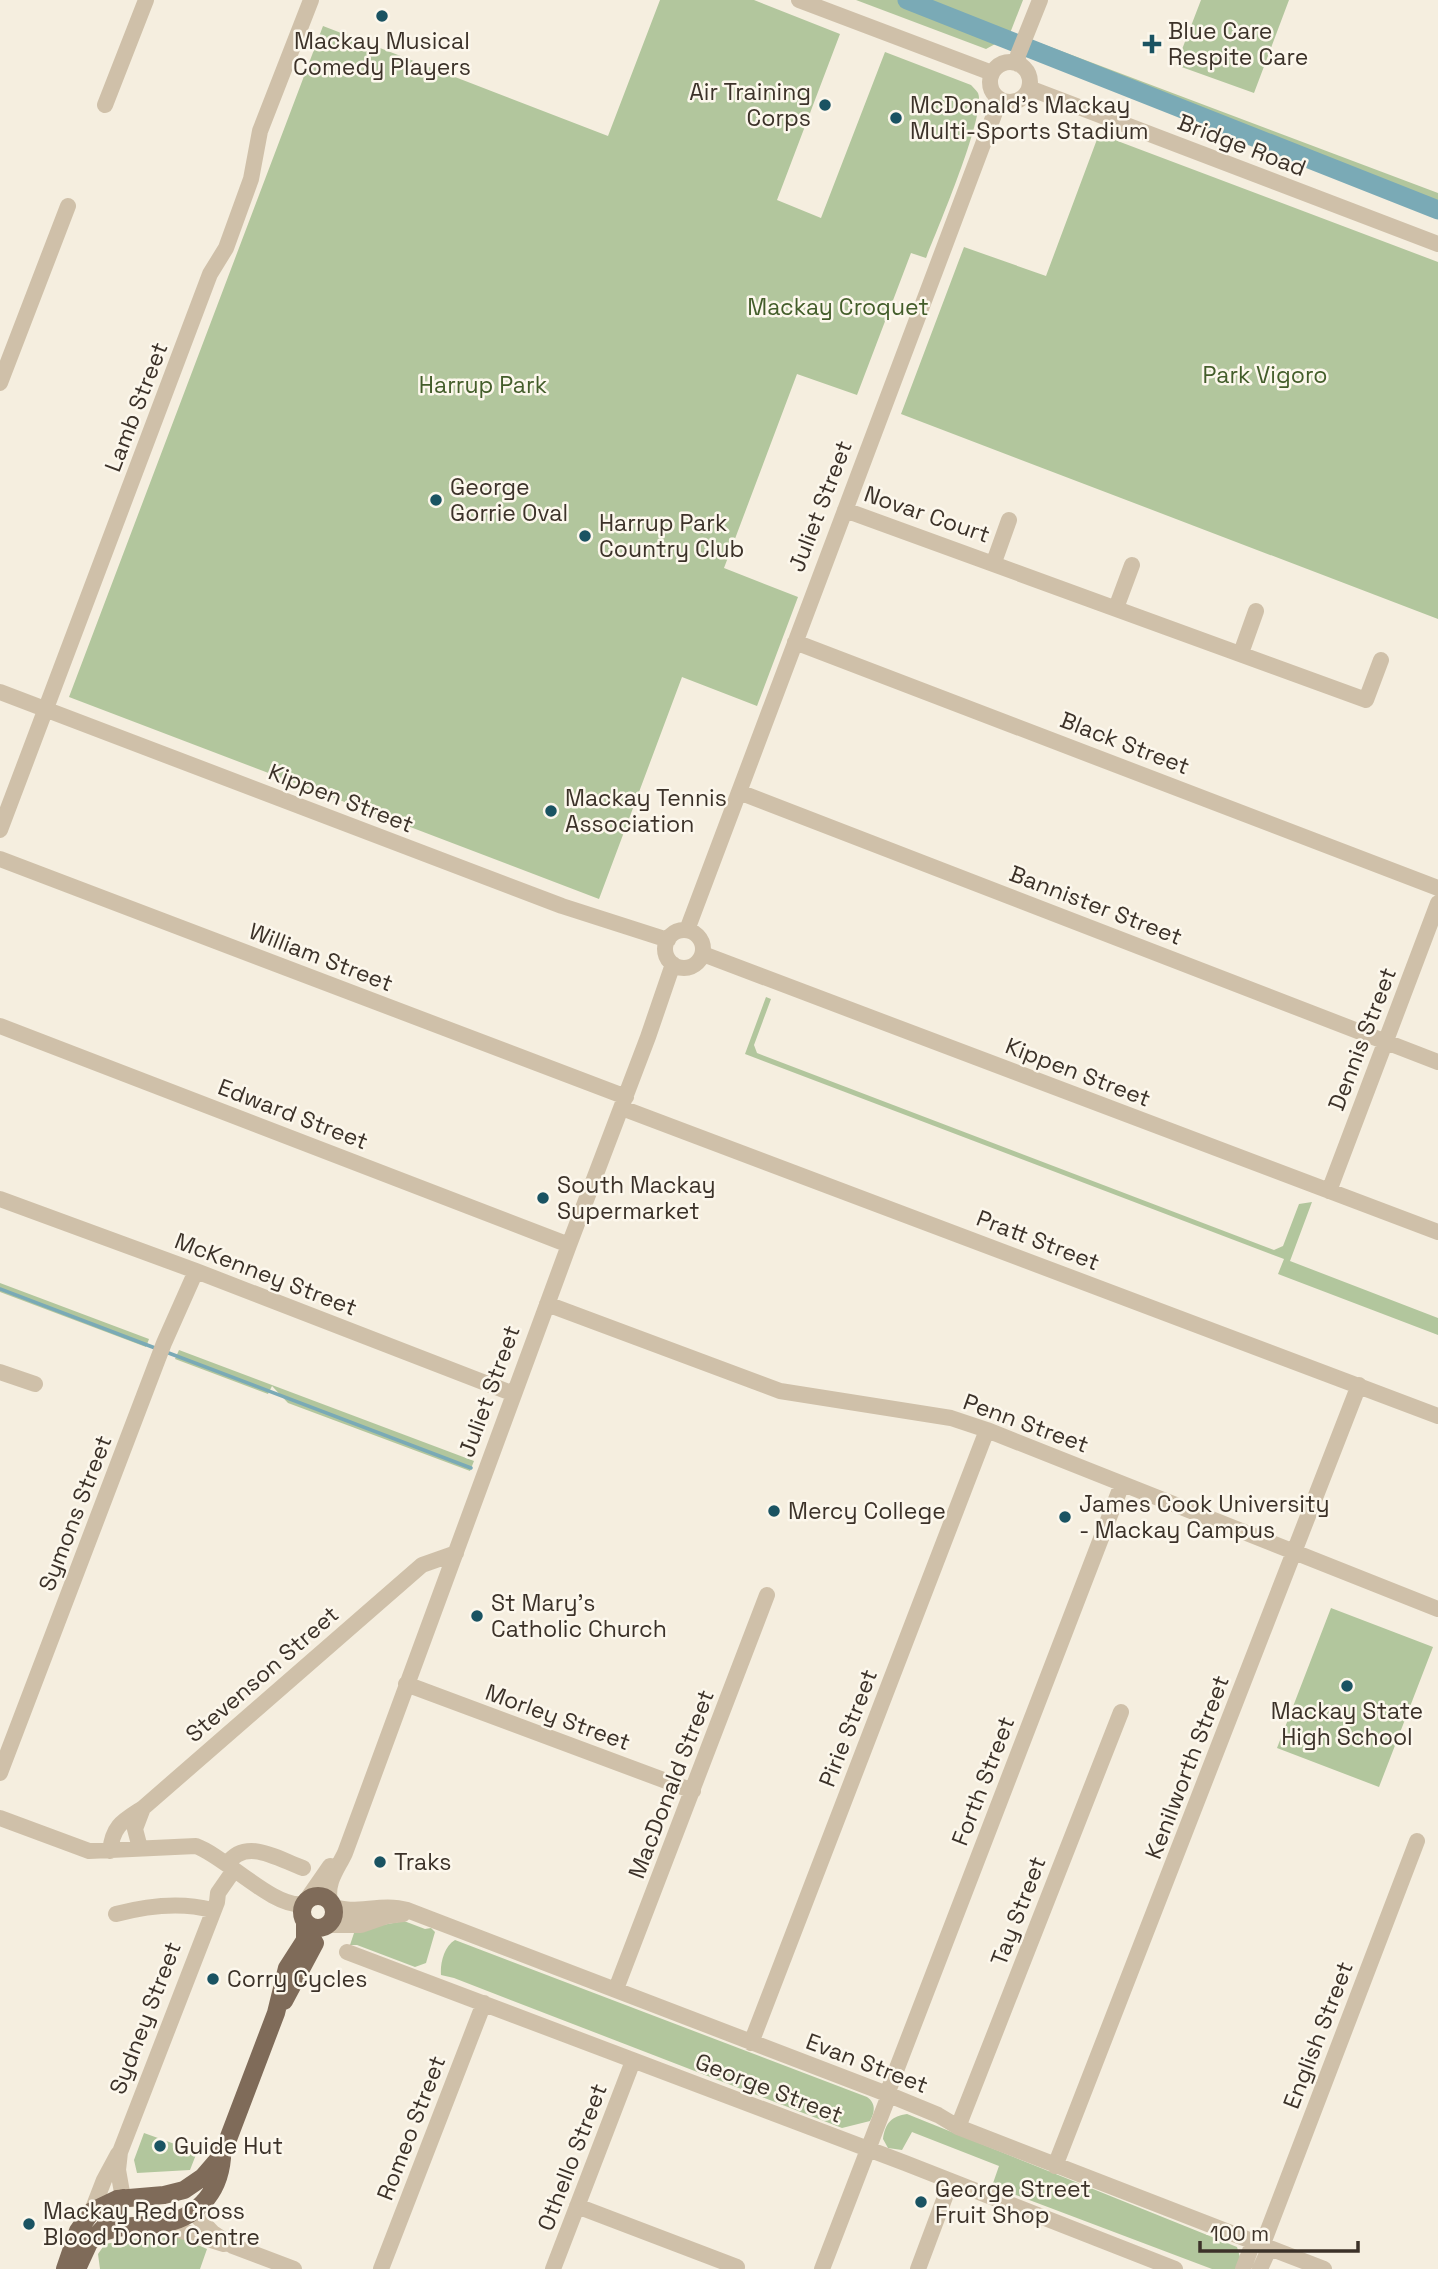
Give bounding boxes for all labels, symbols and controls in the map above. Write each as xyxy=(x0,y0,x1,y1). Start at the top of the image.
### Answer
marker: Mackay Musical Comedy Players xyxy=(374,8,390,24)
place label: Blue Care Respite Care xyxy=(1168,16,1308,72)
place label: Mackay Musical Comedy Players xyxy=(293,26,471,82)
marker: Blue Care Respite Care xyxy=(1142,34,1162,54)
place label: Air Training Corps xyxy=(689,77,811,133)
place label: McDonald's Mackay Multi-Sports Stadium xyxy=(910,90,1149,146)
marker: Air Training Corps xyxy=(817,97,833,113)
street label: Bridge Road xyxy=(1174,107,1310,183)
marker: McDonald's Mackay Multi-Sports Stadium xyxy=(888,110,904,126)
park label: Mackay Croquet xyxy=(747,292,929,322)
street label: Lamb Street xyxy=(98,338,174,476)
park label: Park Vigoro xyxy=(1203,360,1327,390)
park label: Harrup Park xyxy=(419,370,547,400)
street label: Juliet Street xyxy=(781,436,859,576)
place label: George Gorrie Oval xyxy=(450,472,568,528)
street label: Novar Court xyxy=(860,478,994,550)
marker: George Gorrie Oval xyxy=(428,492,444,508)
place label: Harrup Park Country Club xyxy=(599,508,744,564)
marker: Harrup Park Country Club xyxy=(577,528,593,544)
street label: Black Street xyxy=(1056,705,1194,781)
street label: Kippen Street xyxy=(264,757,418,839)
place label: Mackay Tennis Association xyxy=(565,783,727,839)
marker: Mackay Tennis Association xyxy=(543,803,559,819)
street label: Bannister Street xyxy=(1005,858,1187,952)
street label: William Street xyxy=(245,916,397,998)
street label: Dennis Street xyxy=(1321,963,1403,1115)
street label: Kippen Street xyxy=(1001,1031,1155,1113)
street label: Edward Street xyxy=(214,1072,372,1156)
place label: South Mackay Supermarket xyxy=(557,1170,716,1226)
marker: South Mackay Supermarket xyxy=(535,1190,551,1206)
street label: Pratt Street xyxy=(972,1203,1104,1277)
street label: McKenney Street xyxy=(171,1225,361,1323)
street label: Juliet Street xyxy=(451,1321,527,1461)
street label: Penn Street xyxy=(959,1386,1093,1460)
street label: Symons Street xyxy=(32,1431,118,1595)
place label: James Cook University - Mackay Campus xyxy=(1079,1489,1330,1545)
place label: Mercy College xyxy=(788,1496,946,1526)
marker: Mercy College xyxy=(766,1503,782,1519)
marker: James Cook University - Mackay Campus xyxy=(1057,1509,1073,1525)
place label: St Mary's Catholic Church xyxy=(491,1588,667,1644)
street label: Stevenson Street xyxy=(179,1599,345,1749)
marker: St Mary's Catholic Church xyxy=(469,1608,485,1624)
street label: Pirie Street xyxy=(812,1665,884,1791)
street label: Kenilworth Street xyxy=(1138,1671,1236,1863)
street label: Morley Street xyxy=(481,1677,635,1757)
marker: Mackay State High School xyxy=(1339,1678,1355,1694)
street label: MacDonald Street xyxy=(621,1685,721,1883)
place label: Mackay State High School xyxy=(1271,1696,1423,1752)
street label: Forth Street xyxy=(945,1712,1021,1850)
place label: Traks xyxy=(394,1847,452,1877)
street label: Tay Street xyxy=(983,1852,1053,1970)
marker: Traks xyxy=(372,1854,388,1870)
street label: Sydney Street xyxy=(102,1937,188,2099)
street label: English Street xyxy=(1276,1957,1360,2113)
place label: Corry Cycles xyxy=(227,1964,367,1994)
marker: Corry Cycles xyxy=(205,1971,221,1987)
street label: Evan Street xyxy=(802,2026,932,2100)
street label: George Street xyxy=(691,2046,847,2130)
street label: Romeo Street xyxy=(370,2051,452,2205)
street label: Othello Street xyxy=(530,2079,614,2235)
place label: Guide Hut xyxy=(174,2131,283,2161)
marker: Guide Hut xyxy=(152,2138,168,2154)
place label: George Street Fruit Shop xyxy=(935,2174,1091,2230)
marker: George Street Fruit Shop xyxy=(913,2194,929,2210)
place label: Mackay Red Cross Blood Donor Centre xyxy=(43,2196,260,2252)
scale bar xyxy=(1200,2210,1358,2254)
marker: Mackay Red Cross Blood Donor Centre xyxy=(21,2216,37,2232)
text: 100 m xyxy=(1210,2220,1269,2247)

